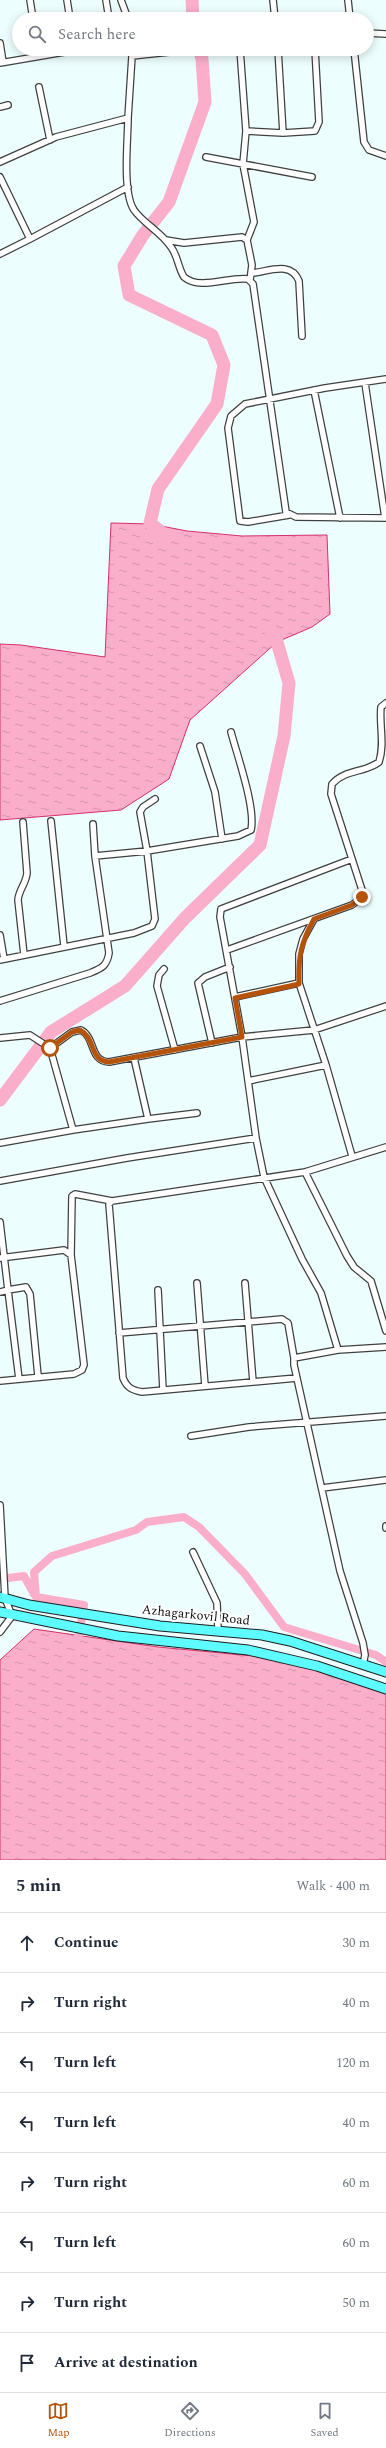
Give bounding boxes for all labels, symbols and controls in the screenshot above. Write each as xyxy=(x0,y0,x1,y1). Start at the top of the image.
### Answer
search box xyxy=(12,12,374,56)
icon: search xyxy=(26,23,48,45)
text: Search here xyxy=(58,23,136,46)
route end xyxy=(353,888,371,906)
route start xyxy=(41,1039,59,1057)
street label: Azhagarkovil Road xyxy=(141,1599,251,1631)
text: 5 min xyxy=(16,1873,61,1899)
text: Walk · 400 m xyxy=(296,1876,370,1896)
text: Continue xyxy=(54,1931,119,1954)
icon: ahead xyxy=(16,1932,38,1954)
text: 30 m xyxy=(343,1933,370,1953)
text: Turn right xyxy=(54,1991,127,2014)
icon: right xyxy=(16,1992,38,2014)
text: 40 m xyxy=(343,1993,370,2013)
text: Turn left xyxy=(54,2051,116,2074)
icon: left xyxy=(16,2052,38,2074)
text: 120 m xyxy=(336,2053,370,2073)
text: Turn left xyxy=(54,2111,116,2134)
icon: left xyxy=(16,2112,38,2134)
text: 40 m xyxy=(343,2113,370,2133)
text: Turn right xyxy=(54,2171,127,2194)
icon: right xyxy=(16,2172,38,2194)
text: 60 m xyxy=(343,2173,370,2193)
text: Turn left xyxy=(54,2231,116,2254)
icon: left xyxy=(16,2232,38,2254)
text: 60 m xyxy=(343,2233,370,2253)
text: Turn right xyxy=(54,2291,127,2314)
icon: right xyxy=(16,2292,38,2314)
text: 50 m xyxy=(343,2293,370,2313)
text: Arrive at destination xyxy=(54,2351,198,2374)
icon: arrive xyxy=(16,2352,38,2374)
tab: Map xyxy=(47,2400,70,2441)
tab: Directions xyxy=(164,2400,216,2441)
tab: Saved xyxy=(310,2400,339,2441)

